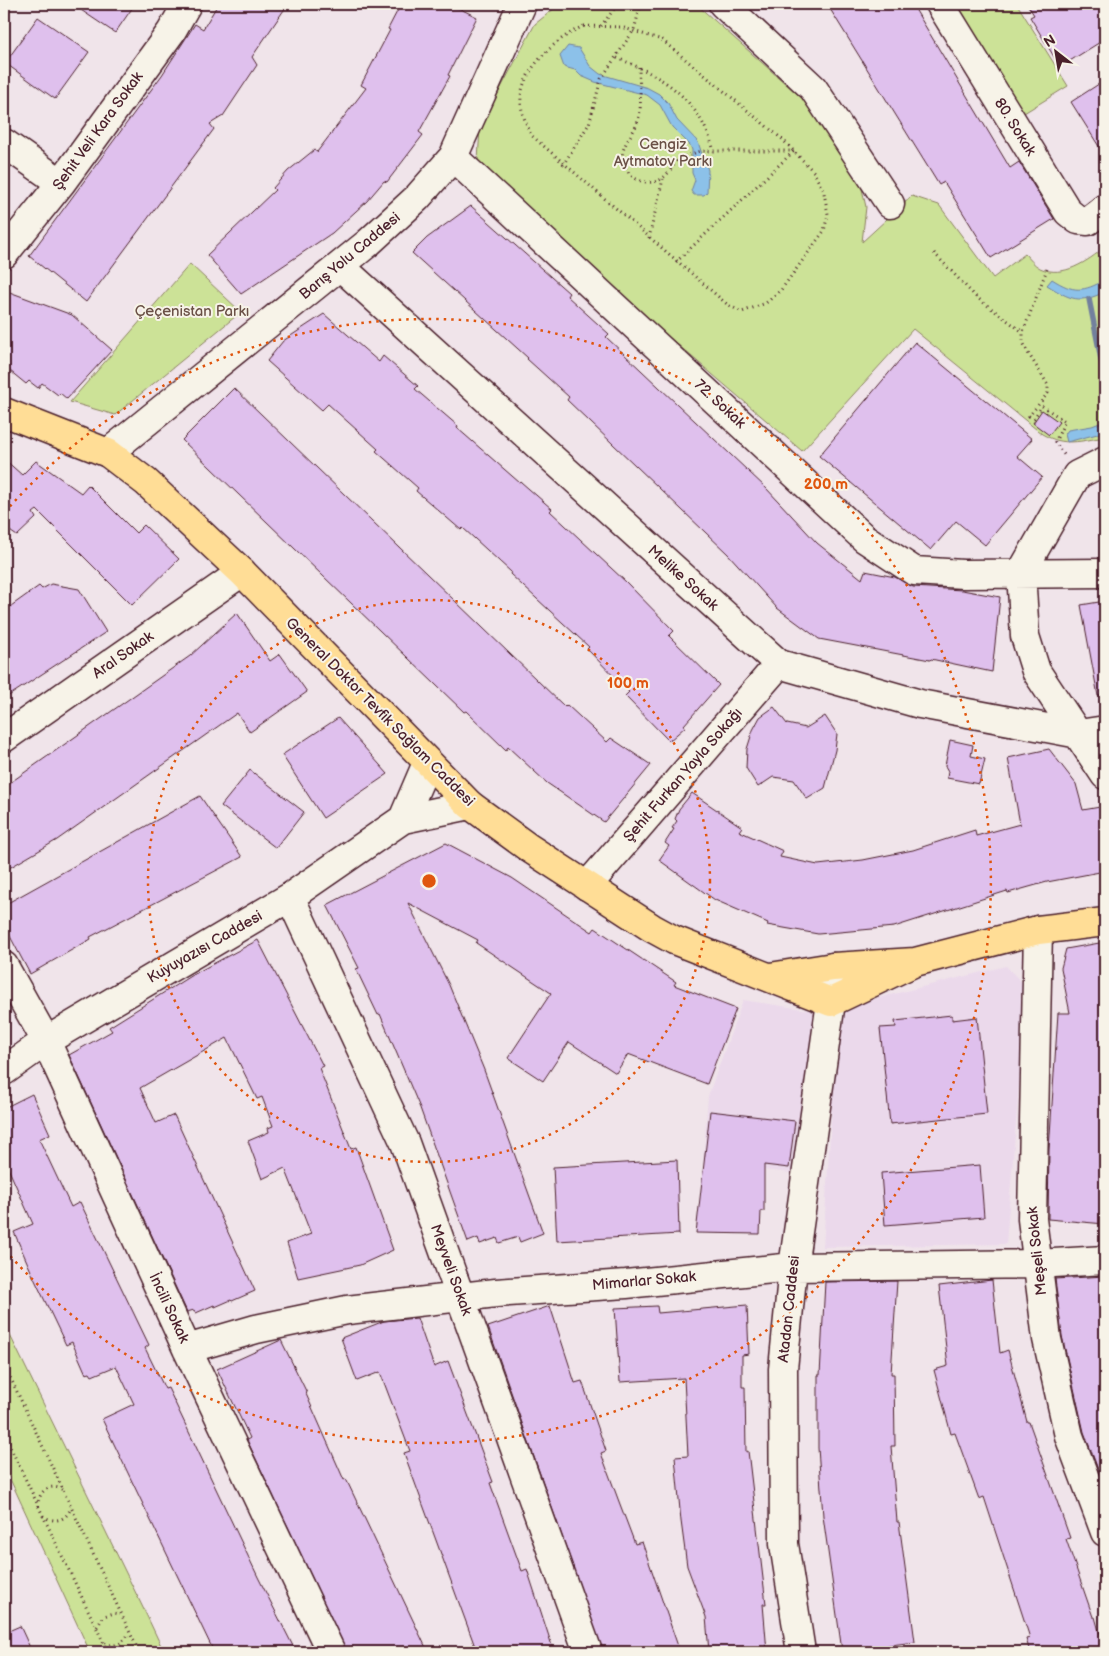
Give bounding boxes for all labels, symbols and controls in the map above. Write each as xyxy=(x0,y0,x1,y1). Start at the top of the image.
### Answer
north arrow xyxy=(1032,28,1082,78)
text: N xyxy=(1041,31,1058,51)
street label: Şehit Veli Kara Sokak xyxy=(49,68,148,194)
street label: 80. Sokak xyxy=(990,94,1041,160)
park label: Cengiz Aytmatov Parkı xyxy=(614,135,712,171)
street label: Barış Yolu Caddesi xyxy=(296,208,404,304)
park label: Çeçenistan Parkı xyxy=(135,302,249,321)
street label: 72. Sokak xyxy=(690,375,750,433)
text: 200 m xyxy=(804,475,848,494)
street label: Melike Sokak xyxy=(644,541,723,615)
street label: General Doktor Tevfik Sağlam Caddesi xyxy=(281,613,479,811)
street label: Aral Sokak xyxy=(89,627,158,683)
text: 100 m xyxy=(607,674,649,693)
street label: Şehit Furkan Yayla Sokağı xyxy=(619,704,747,846)
centre of rings xyxy=(420,872,438,890)
street label: Kuyuyazısı Caddesi xyxy=(144,906,266,988)
street label: Meşeli Sokak xyxy=(1023,1205,1051,1296)
street label: Meyveli Sokak xyxy=(426,1222,477,1319)
street label: Atadan Caddesi xyxy=(774,1255,804,1363)
street label: Mimarlar Sokak xyxy=(591,1267,697,1295)
street label: İncili Sokak xyxy=(144,1270,194,1347)

